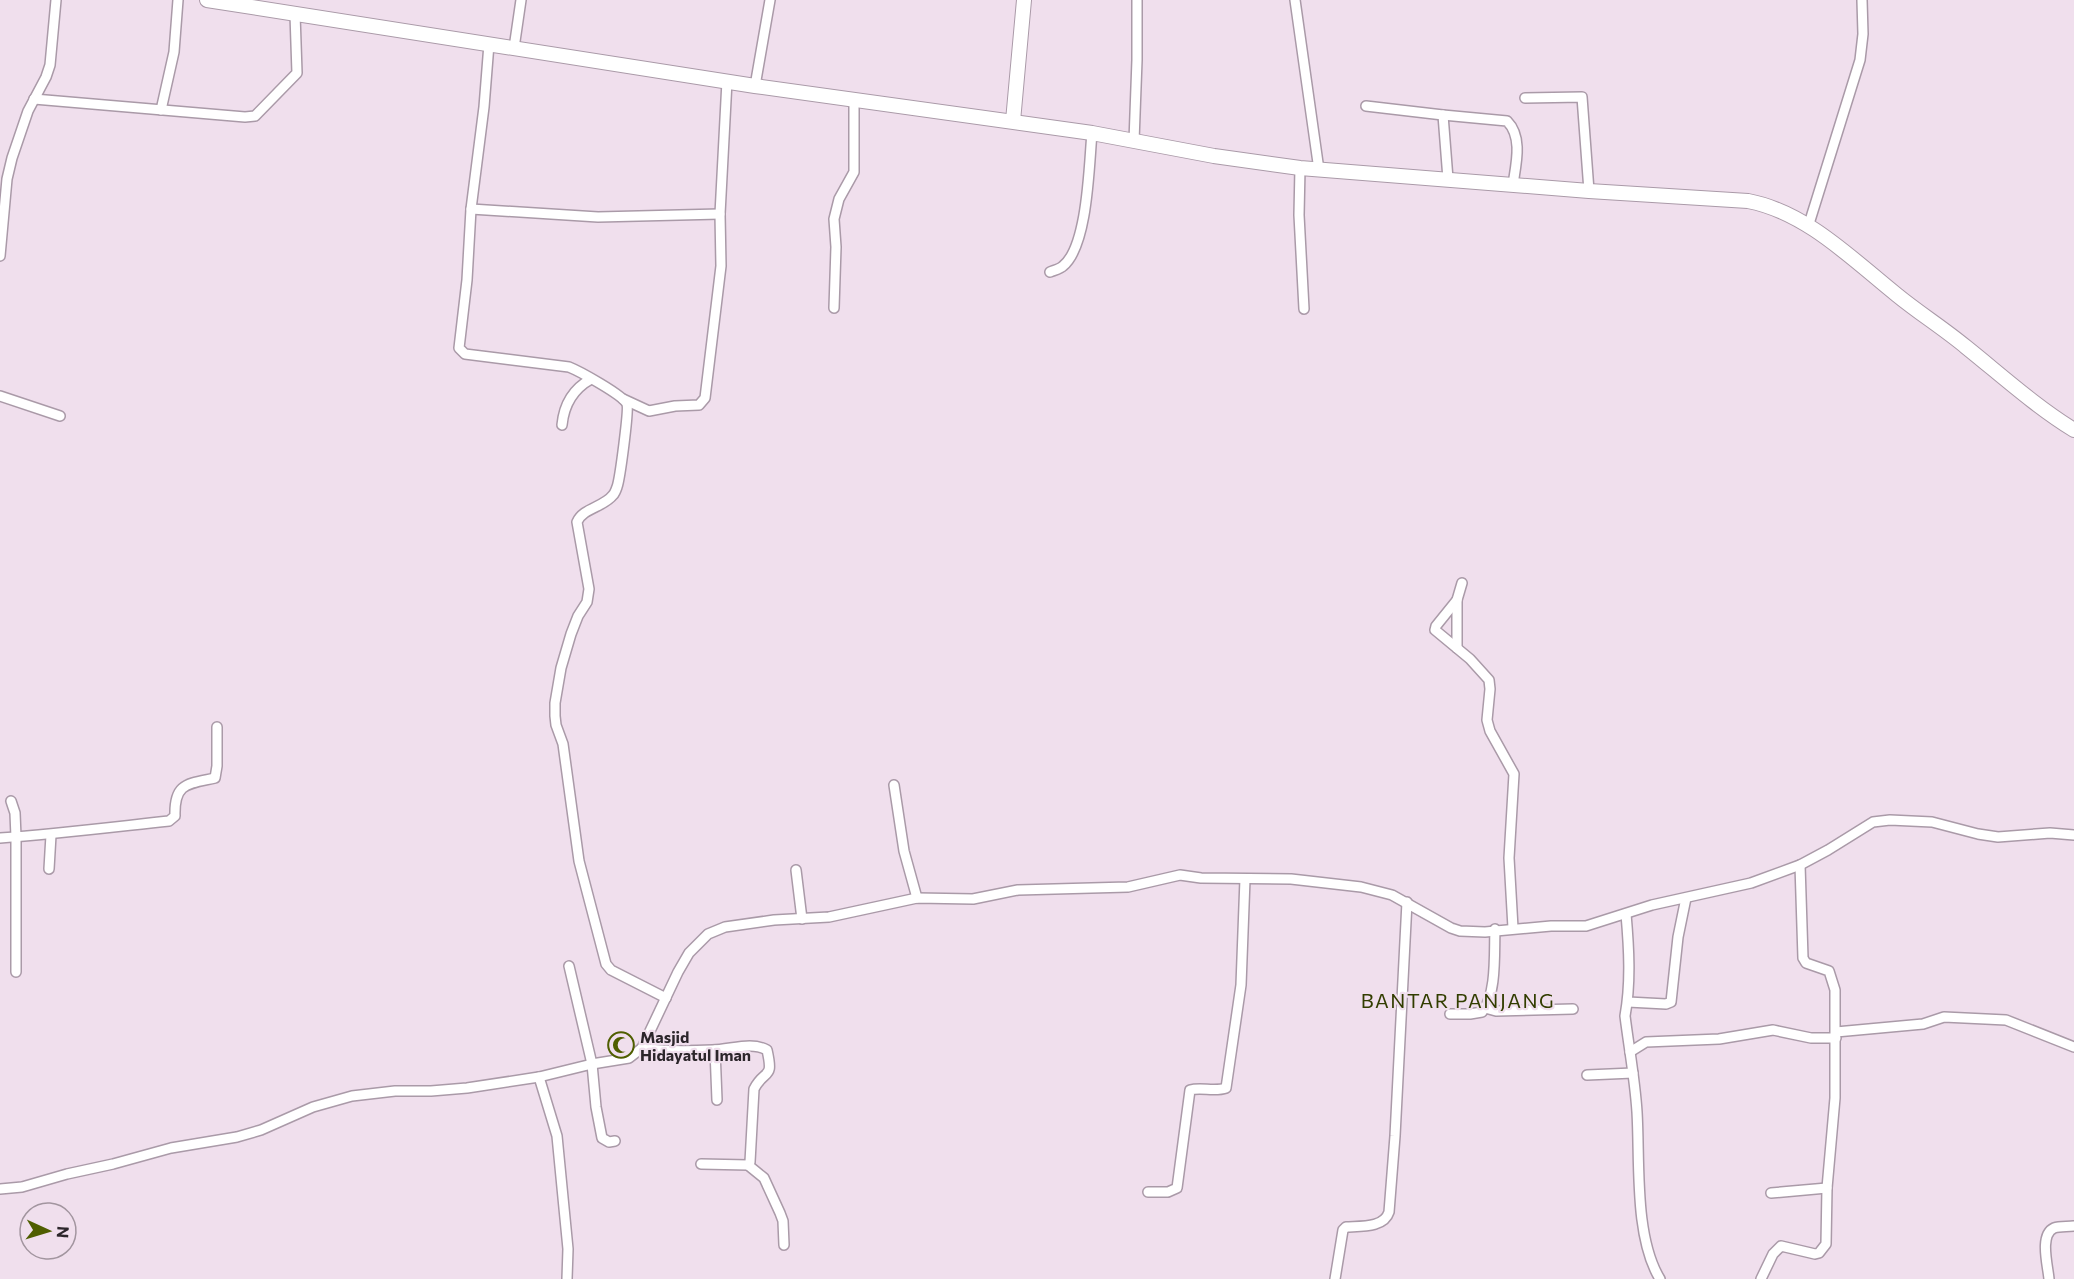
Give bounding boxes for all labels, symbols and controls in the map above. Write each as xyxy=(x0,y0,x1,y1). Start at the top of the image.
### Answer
district label: BANTAR PANJANG xyxy=(1361,988,1555,1012)
place label: Masjid Hidayatul Iman xyxy=(640,1027,751,1064)
mosque icon: Masjid Hidayatul Iman xyxy=(606,1030,636,1060)
north arrow xyxy=(18,1201,78,1261)
text: N xyxy=(54,1225,73,1239)

